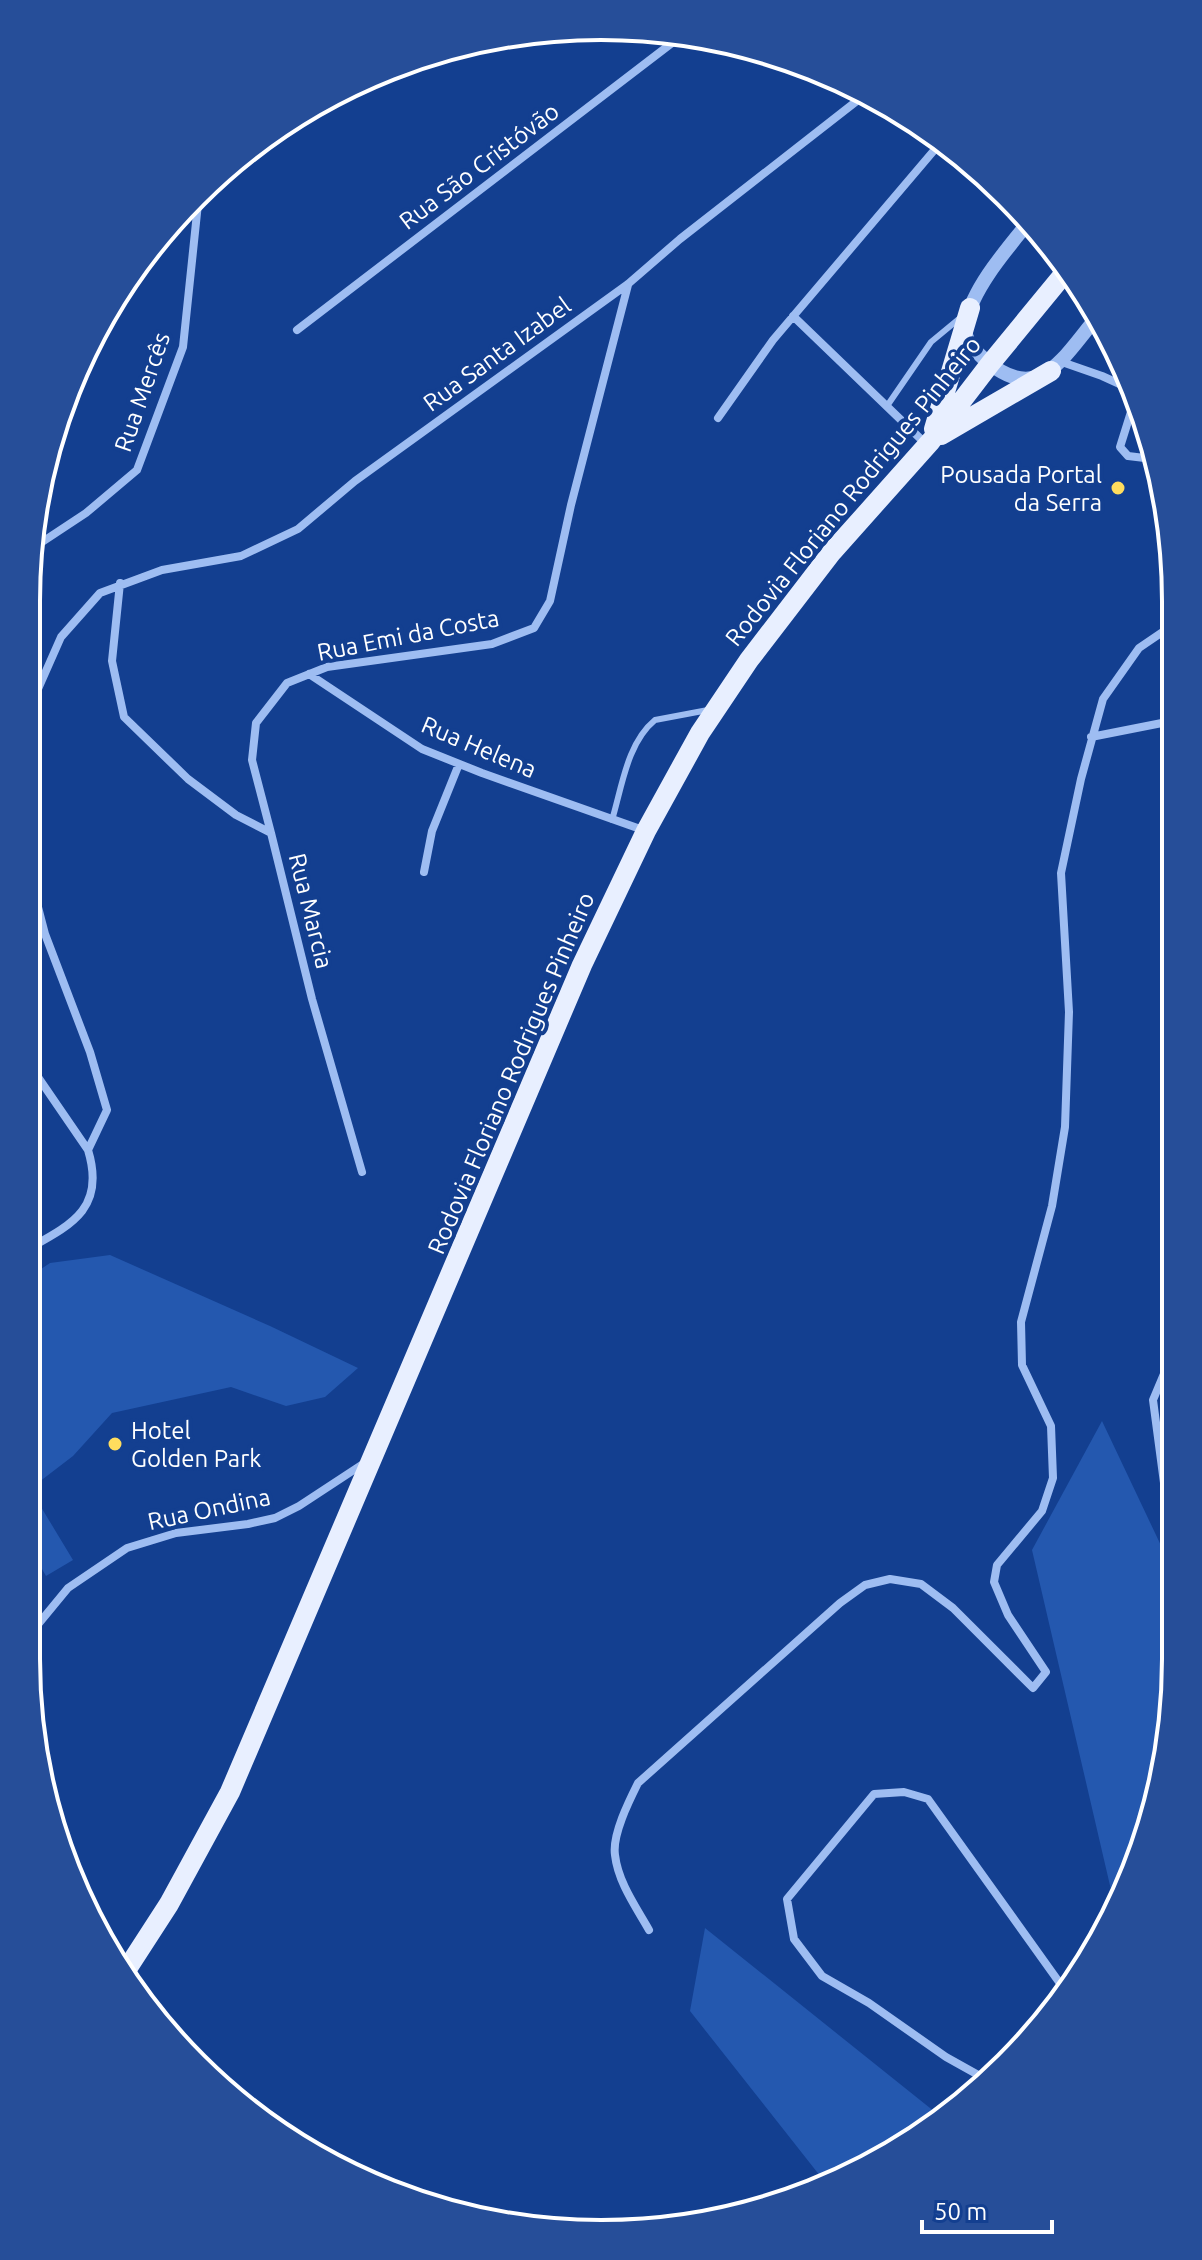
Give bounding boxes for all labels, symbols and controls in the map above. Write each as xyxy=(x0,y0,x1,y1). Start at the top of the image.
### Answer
street label: Rua São Cristóvão xyxy=(394,97,564,235)
street label: Rua Santa Izabel xyxy=(418,292,576,416)
street label: Rua Mercês xyxy=(109,329,175,455)
street label: Rodovia Floriano Rodrigues Pinheiro xyxy=(720,331,986,651)
place label: Pousada Portal da Serra xyxy=(940,461,1102,516)
marker: Pousada Portal da Serra xyxy=(1109,479,1127,497)
street label: Rua Emi da Costa xyxy=(315,604,501,666)
street label: Rua Helena xyxy=(418,711,540,783)
street label: Rua Marcia xyxy=(284,850,338,972)
street label: Rodovia Floriano Rodrigues Pinheiro xyxy=(422,888,600,1258)
place label: Hotel Golden Park xyxy=(131,1417,261,1472)
marker: Hotel Golden Park xyxy=(106,1435,124,1453)
street label: Rua Ondina xyxy=(145,1483,273,1535)
scale bar xyxy=(922,2184,1052,2234)
text: 50 m xyxy=(934,2198,987,2225)

